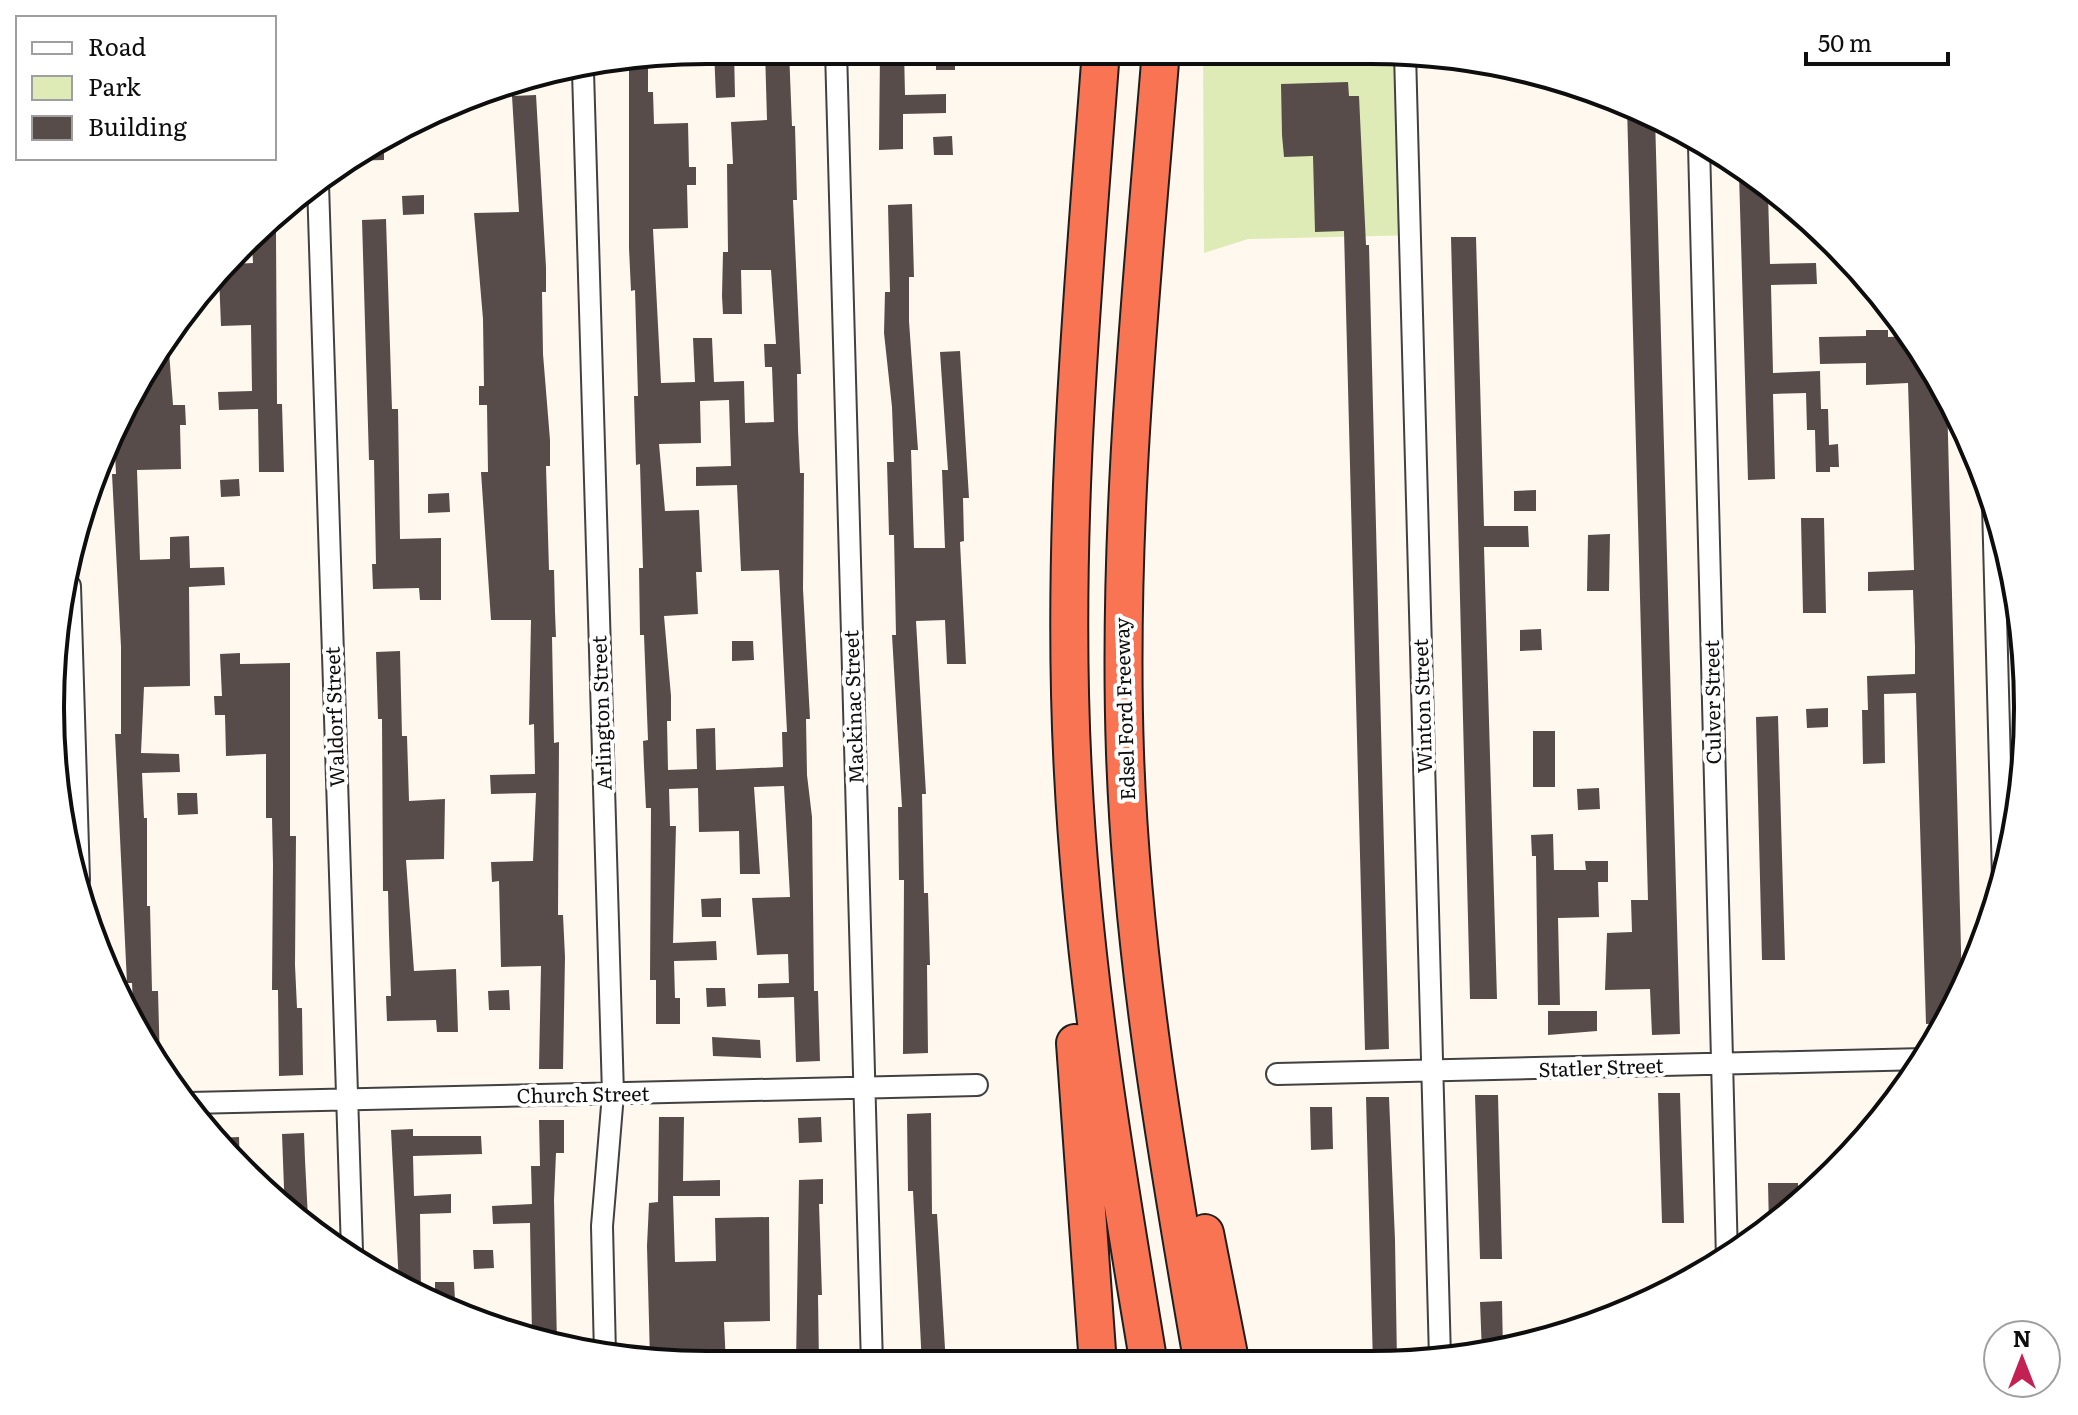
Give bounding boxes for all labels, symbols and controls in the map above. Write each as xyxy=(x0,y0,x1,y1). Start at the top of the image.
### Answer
legend xyxy=(16,16,276,160)
scale bar xyxy=(1806,16,1948,66)
text: 50 m xyxy=(1818,24,1872,59)
text: Road xyxy=(88,28,147,63)
text: Park xyxy=(88,68,141,103)
text: Building xyxy=(88,108,187,143)
street label: Edsel Ford Freeway xyxy=(1105,617,1141,801)
street label: Mackinac Street xyxy=(834,630,870,785)
street label: Arlington Street xyxy=(582,635,618,791)
street label: Winton Street xyxy=(1404,638,1438,774)
street label: Culver Street xyxy=(1695,639,1727,765)
street label: Waldorf Street xyxy=(316,646,350,788)
street label: Statler Street xyxy=(1538,1049,1664,1083)
street label: Church Street xyxy=(516,1077,650,1109)
north arrow xyxy=(1982,1319,2062,1399)
text: N xyxy=(2013,1321,2031,1354)

